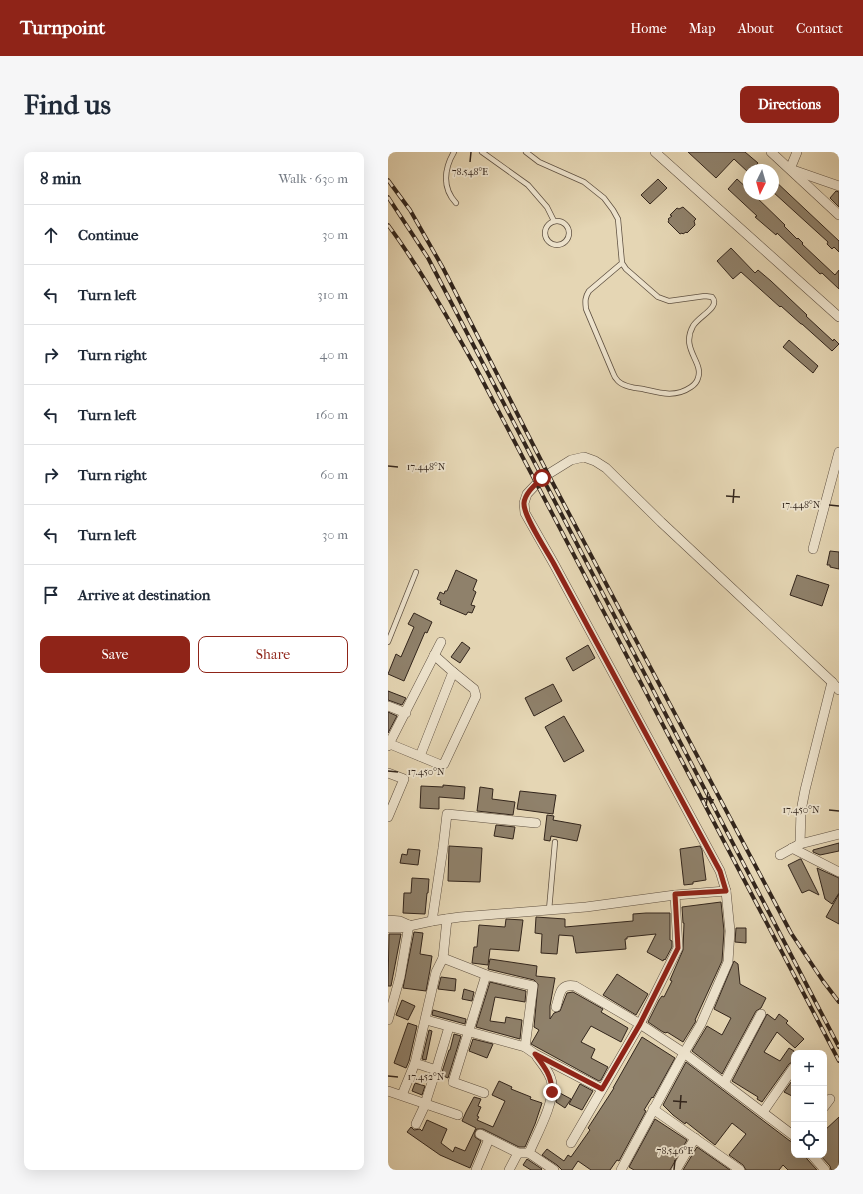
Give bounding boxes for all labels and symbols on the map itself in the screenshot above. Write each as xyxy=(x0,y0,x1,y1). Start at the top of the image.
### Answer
north arrow xyxy=(743,164,779,200)
text: 78.548°E xyxy=(452,166,488,178)
text: 17.448°N xyxy=(407,461,446,473)
route start xyxy=(533,469,551,487)
text: 17.448°N xyxy=(782,499,821,511)
text: 17.450°N xyxy=(407,766,445,778)
text: 17.450°N xyxy=(782,804,820,816)
text: 17.452°N xyxy=(408,1071,445,1083)
route end xyxy=(543,1083,561,1101)
text: 78.546°E xyxy=(657,1145,693,1157)

